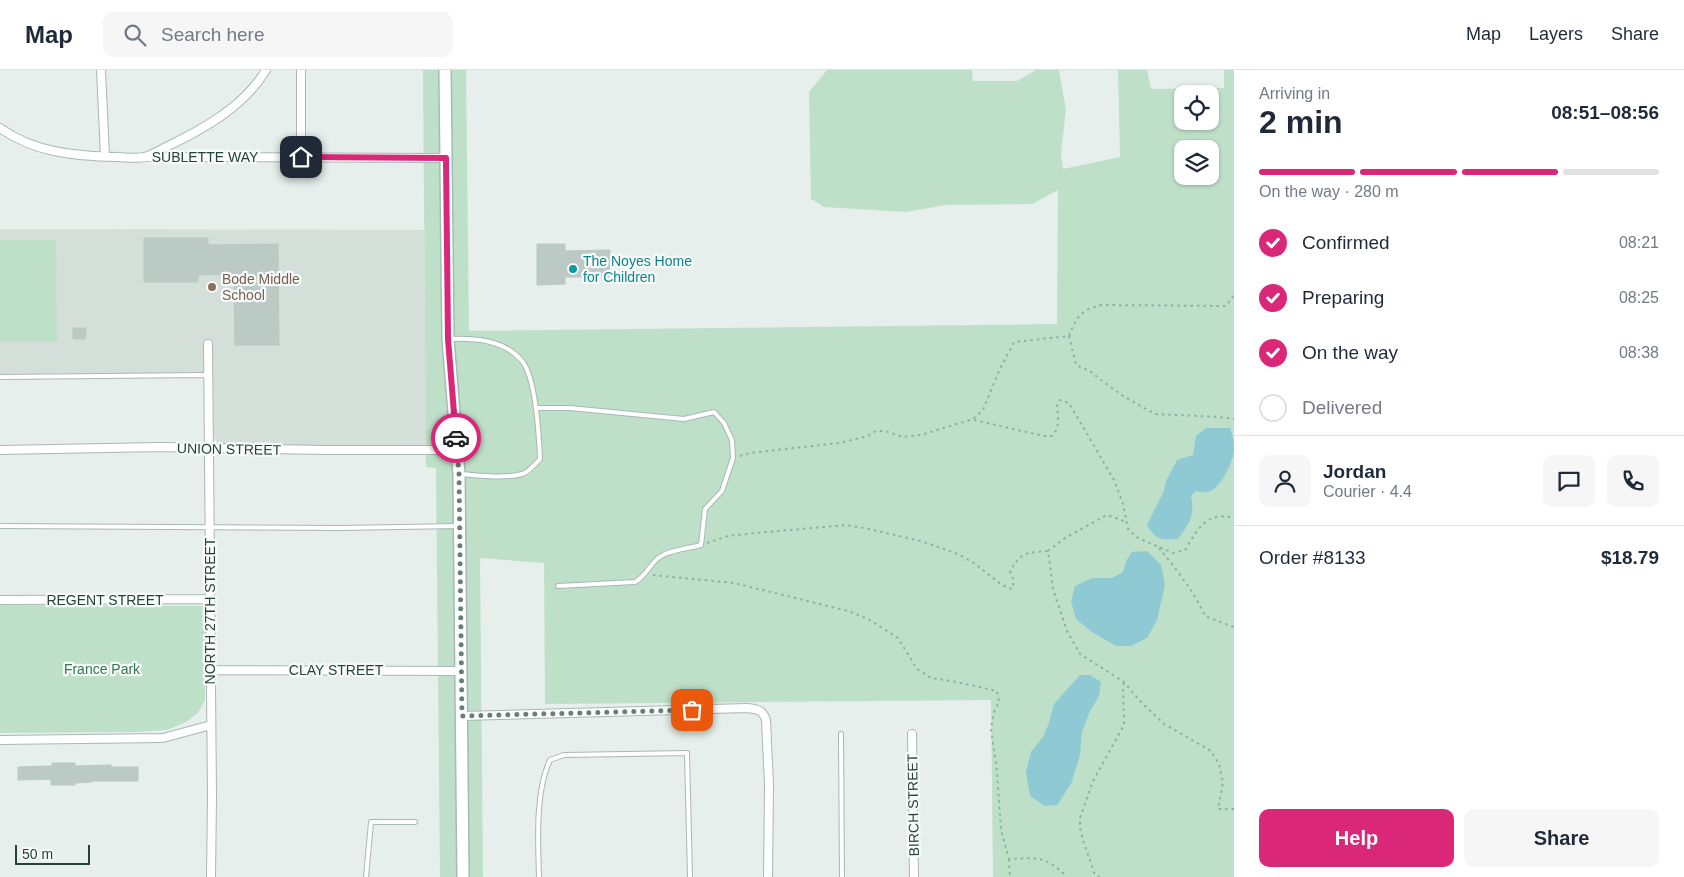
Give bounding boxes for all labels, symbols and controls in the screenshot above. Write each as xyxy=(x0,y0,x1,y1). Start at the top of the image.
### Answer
search box xyxy=(103,12,453,57)
text: Map xyxy=(25,21,73,48)
icon: search xyxy=(121,21,149,49)
text: Search here xyxy=(161,24,265,45)
text: Map xyxy=(1466,24,1501,44)
text: Layers xyxy=(1529,24,1583,44)
text: Share xyxy=(1611,24,1659,44)
map controls xyxy=(1174,85,1219,185)
button: locate xyxy=(1174,85,1219,130)
text: Arriving in xyxy=(1259,85,1330,102)
text: 08:51–08:56 xyxy=(1551,102,1659,123)
text: 2 min xyxy=(1259,104,1343,140)
pin xyxy=(280,136,322,178)
button: layers xyxy=(1174,140,1219,185)
icon: home xyxy=(287,143,315,171)
street label: SUBLETTE WAY xyxy=(152,149,259,165)
text: On the way · 280 m xyxy=(1259,183,1399,200)
icon: check xyxy=(1259,229,1287,257)
text: Confirmed xyxy=(1302,232,1390,253)
text: 08:21 xyxy=(1619,234,1659,251)
place label: The Noyes Home for Children xyxy=(583,253,692,285)
marker: The Noyes Home for Children xyxy=(567,263,579,275)
place label: Bode Middle School xyxy=(222,271,300,303)
marker: Bode Middle School xyxy=(206,281,218,293)
icon: check xyxy=(1259,284,1287,312)
text: Preparing xyxy=(1302,287,1384,308)
text: 08:25 xyxy=(1619,289,1659,306)
icon: check xyxy=(1259,339,1287,367)
text: On the way xyxy=(1302,342,1398,363)
text: 08:38 xyxy=(1619,344,1659,361)
text: Delivered xyxy=(1302,397,1382,418)
courier xyxy=(431,413,481,463)
icon: car xyxy=(442,424,470,452)
street label: UNION STREET xyxy=(177,440,282,458)
button: person xyxy=(1259,455,1311,507)
button: chat xyxy=(1543,455,1595,507)
button: phone xyxy=(1607,455,1659,507)
text: Jordan xyxy=(1323,461,1386,482)
text: Courier · 4.4 xyxy=(1323,483,1412,500)
street label: NORTH 27TH STREET xyxy=(202,537,218,684)
text: Order #8133 xyxy=(1259,547,1366,568)
text: $18.79 xyxy=(1601,547,1659,568)
street label: REGENT STREET xyxy=(46,592,164,608)
park label: France Park xyxy=(64,661,141,677)
street label: CLAY STREET xyxy=(289,662,384,678)
pin xyxy=(671,689,713,731)
icon: bag xyxy=(678,696,706,724)
street label: BIRCH STREET xyxy=(904,753,922,856)
button: Help xyxy=(1259,809,1454,867)
button: Share xyxy=(1464,809,1659,867)
scale bar xyxy=(15,842,90,865)
text: 50 m xyxy=(22,846,53,862)

